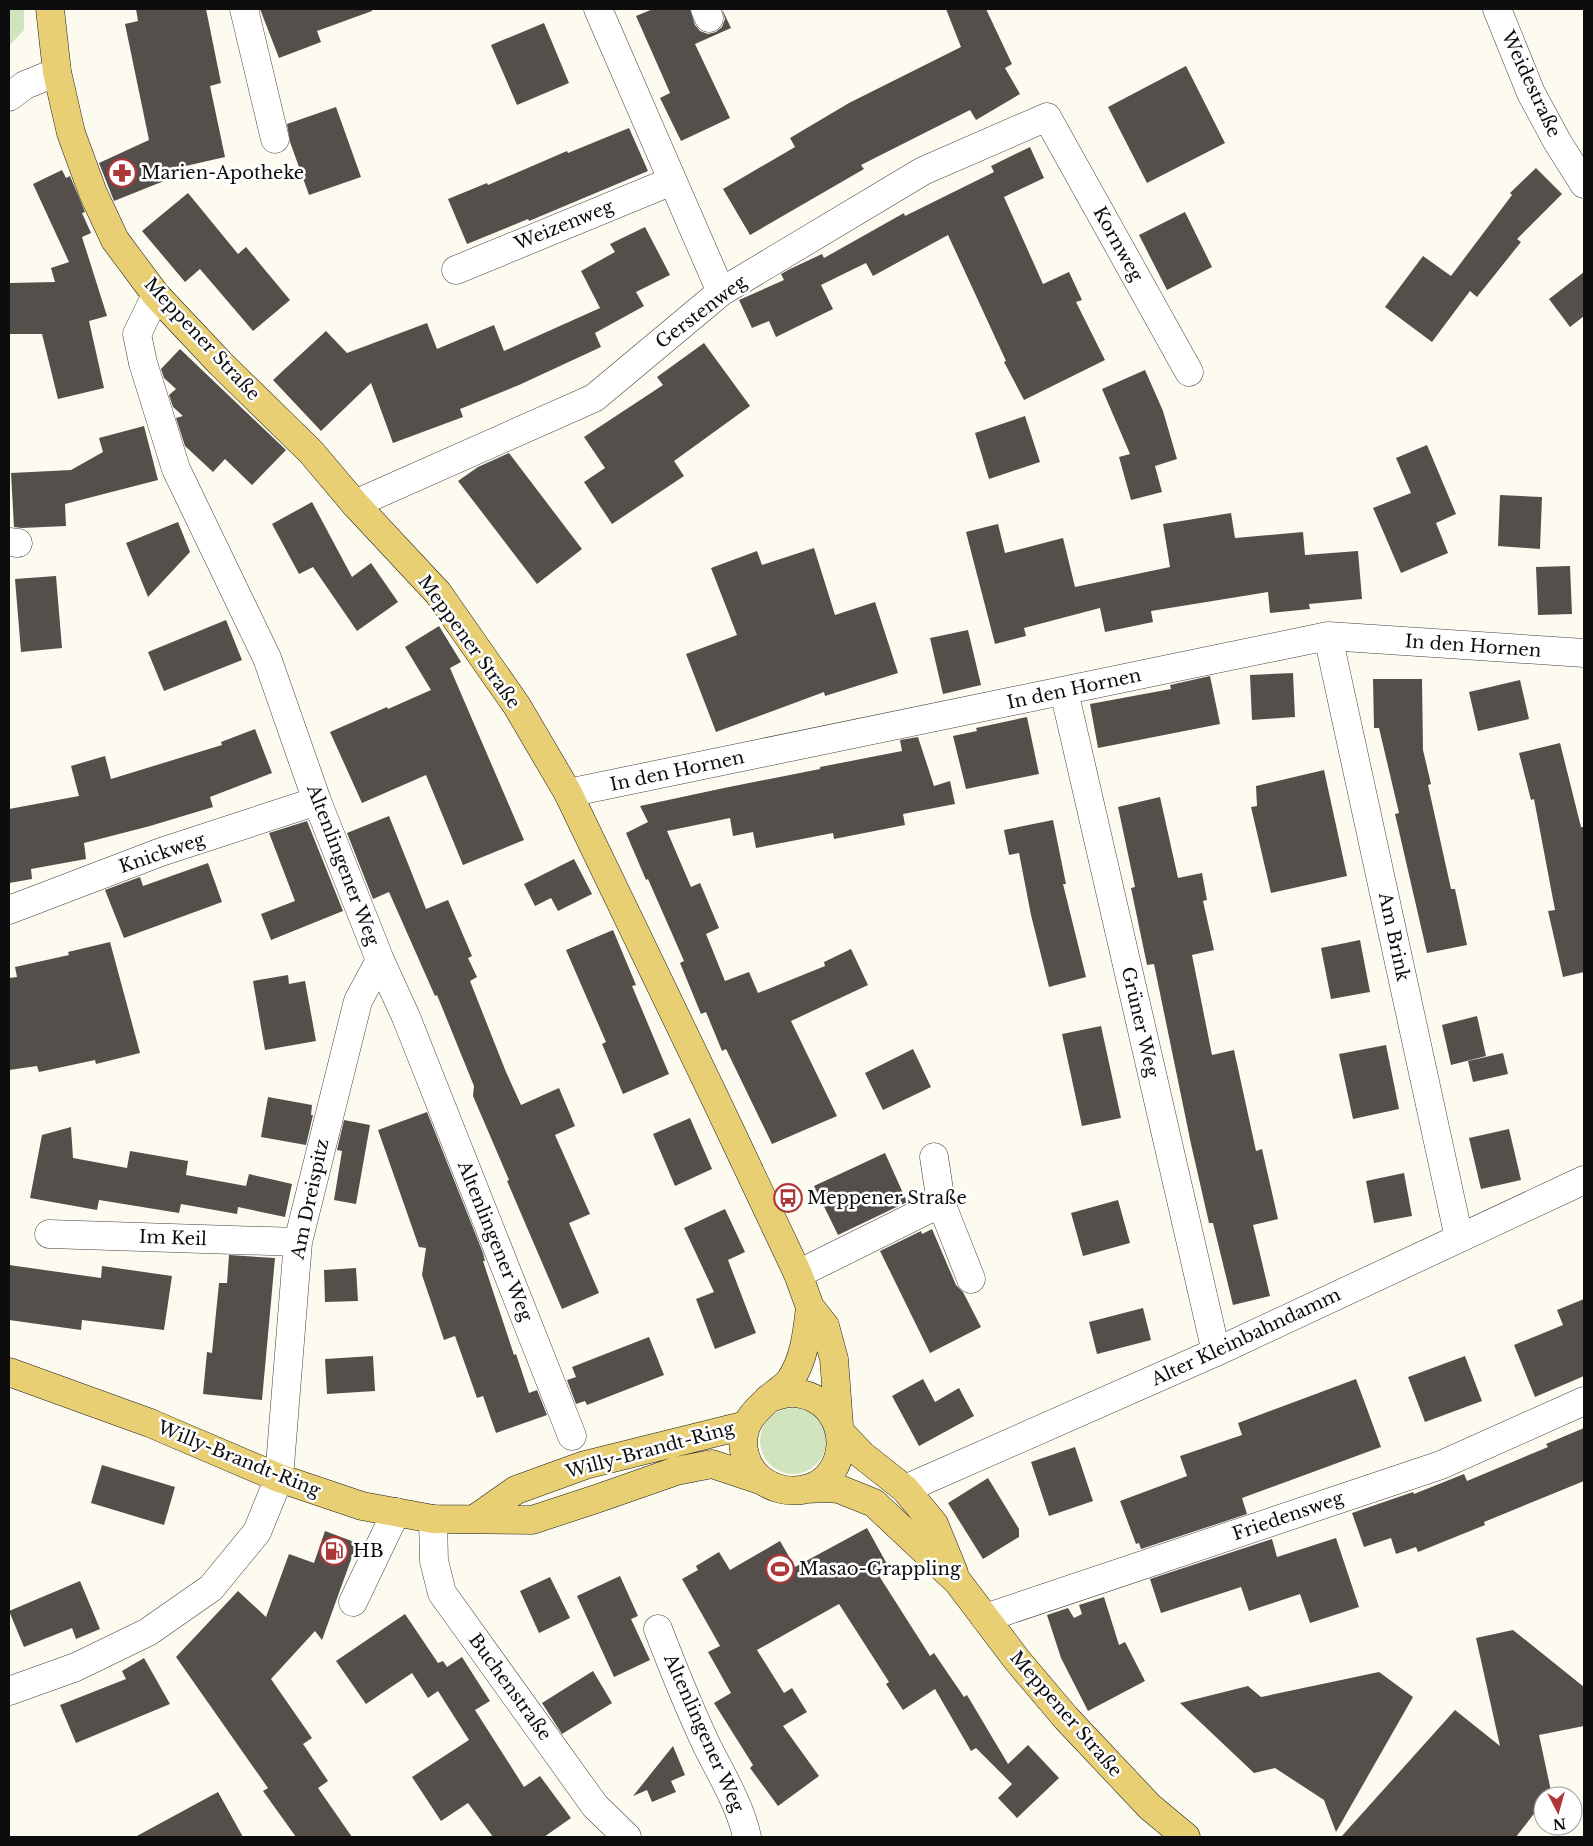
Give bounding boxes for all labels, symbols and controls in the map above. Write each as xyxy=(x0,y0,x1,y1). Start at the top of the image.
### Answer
street label: Weidestraße xyxy=(1496,26,1565,141)
pharmacy icon: Marien-Apotheke xyxy=(107,158,137,188)
place label: Marien-Apotheke xyxy=(141,162,304,184)
street label: Weizenweg xyxy=(510,195,617,255)
street label: Kornweg xyxy=(1088,203,1148,285)
street label: Gerstenweg xyxy=(651,271,751,353)
street label: Meppener Straße xyxy=(139,273,265,405)
street label: Meppener Straße xyxy=(413,571,525,713)
street label: In den Hornen xyxy=(1404,630,1542,662)
street label: In den Hornen xyxy=(1005,664,1143,714)
street label: In den Hornen xyxy=(608,746,746,796)
street label: Altenlingener Weg xyxy=(302,780,384,949)
street label: Knickweg xyxy=(116,828,208,878)
street label: Am Brink xyxy=(1374,890,1414,984)
street label: Grüner Weg xyxy=(1117,965,1163,1079)
street label: Am Dreispitz xyxy=(286,1137,333,1262)
street label: Altenlingener Weg xyxy=(452,1157,537,1325)
bus stop icon: Meppener Straße xyxy=(773,1183,803,1213)
place label: Meppener Straße xyxy=(807,1187,967,1209)
street label: Im Keil xyxy=(139,1226,207,1250)
street label: Alter Kleinbahndamm xyxy=(1147,1283,1344,1391)
street label: Willy-Brandt-Ring xyxy=(154,1416,324,1502)
street label: Willy-Brandt-Ring xyxy=(562,1417,737,1483)
street label: Friedensweg xyxy=(1230,1487,1347,1545)
fuel station icon: HB xyxy=(319,1536,349,1566)
place label: HB xyxy=(353,1540,383,1562)
sports icon: Masao-Grappling xyxy=(765,1554,795,1584)
place label: Masao-Grappling xyxy=(799,1558,961,1580)
street label: Buchenstraße xyxy=(464,1629,556,1745)
street label: Meppener Straße xyxy=(1005,1647,1127,1781)
street label: Altenlingener Weg xyxy=(659,1650,749,1816)
north arrow xyxy=(1533,1786,1583,1836)
text: N xyxy=(1552,1814,1567,1834)

